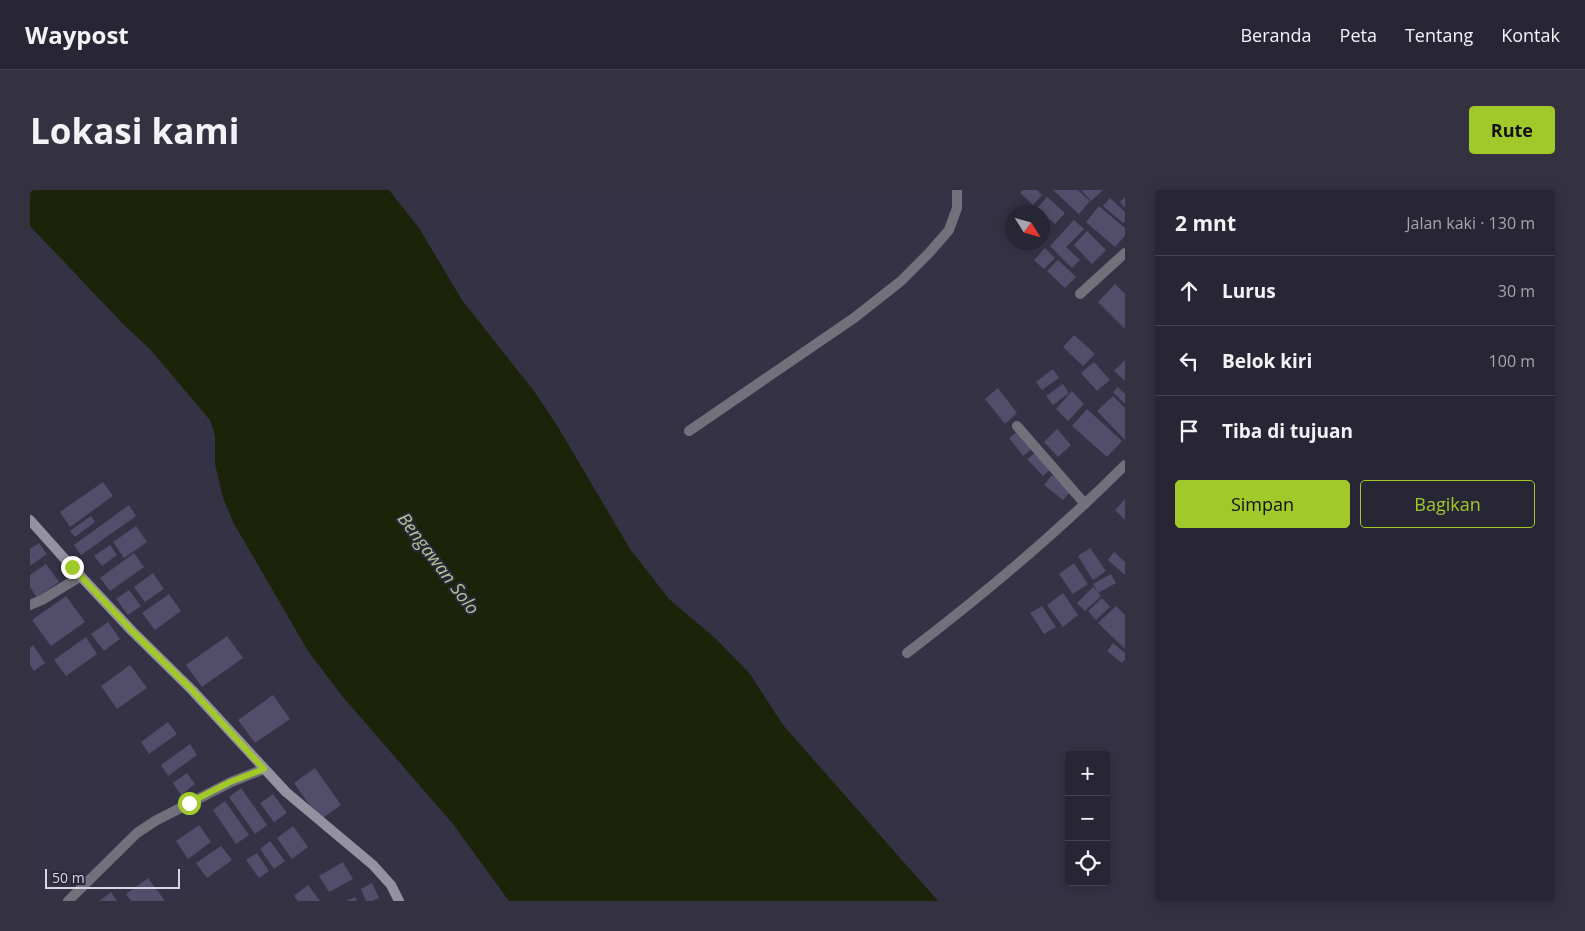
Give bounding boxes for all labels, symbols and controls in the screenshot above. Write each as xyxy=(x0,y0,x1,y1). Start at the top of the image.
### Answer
text: Waypost xyxy=(25,18,129,51)
text: Beranda xyxy=(1240,23,1312,47)
text: Peta xyxy=(1340,23,1377,47)
text: Tentang xyxy=(1405,23,1473,47)
text: Kontak xyxy=(1501,23,1560,47)
button: Rute xyxy=(1469,106,1555,154)
text: Lokasi kami xyxy=(30,107,239,154)
north arrow xyxy=(1005,205,1050,250)
text: 2 mnt xyxy=(1175,209,1236,237)
text: Jalan kaki · 130 m xyxy=(1406,212,1535,234)
icon: ahead xyxy=(1175,277,1203,305)
text: Lurus xyxy=(1222,278,1276,304)
text: 30 m xyxy=(1498,280,1535,302)
icon: left xyxy=(1175,347,1203,375)
text: Belok kiri xyxy=(1222,348,1312,374)
text: 100 m xyxy=(1489,350,1535,372)
icon: arrive xyxy=(1175,417,1203,445)
text: Tiba di tujuan xyxy=(1222,418,1353,444)
button: Simpan xyxy=(1175,480,1350,528)
button: Bagikan xyxy=(1360,480,1535,528)
water label: Bengawan Solo xyxy=(393,507,485,619)
route end xyxy=(61,556,84,579)
map controls xyxy=(1065,751,1110,886)
button: + xyxy=(1065,751,1110,796)
route start xyxy=(178,792,201,815)
button: − xyxy=(1065,796,1110,841)
button: locate xyxy=(1065,841,1110,886)
scale bar xyxy=(45,866,180,889)
text: 50 m xyxy=(52,868,85,887)

